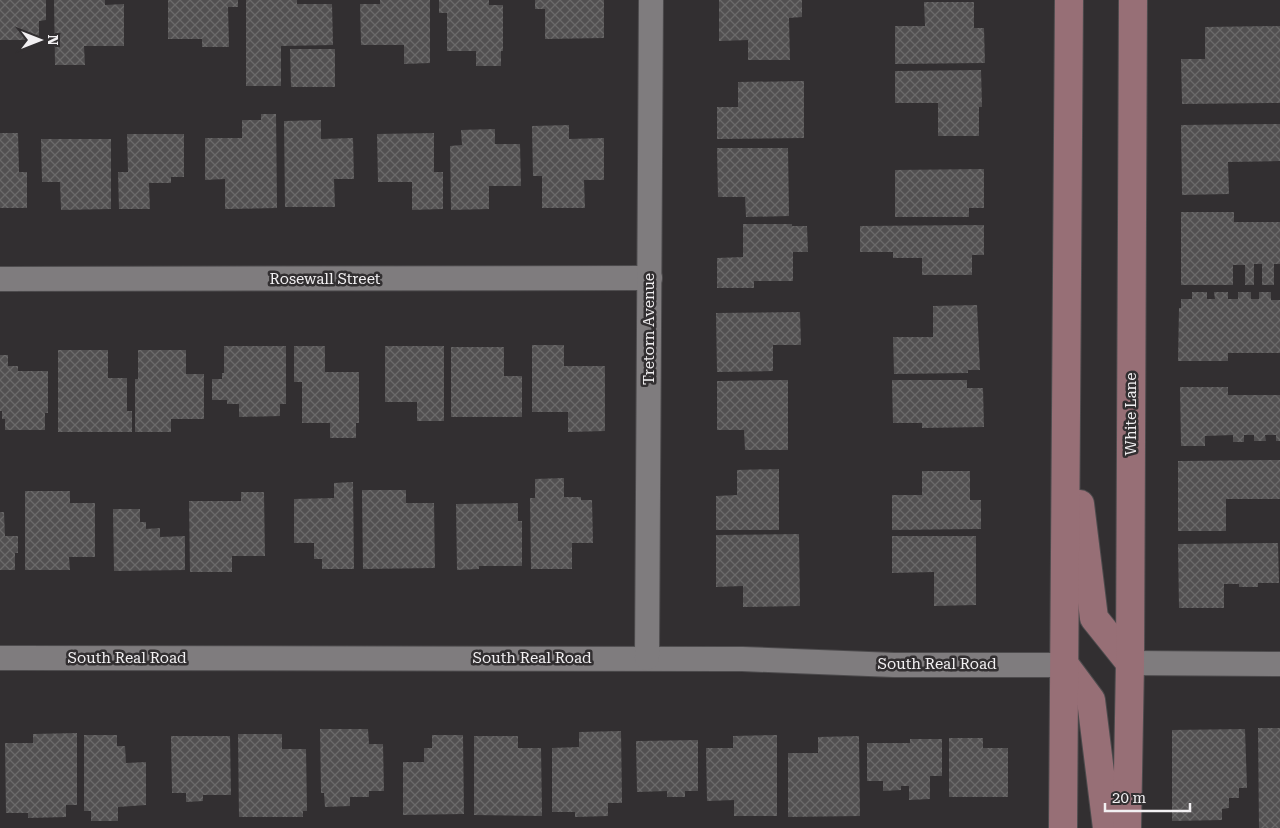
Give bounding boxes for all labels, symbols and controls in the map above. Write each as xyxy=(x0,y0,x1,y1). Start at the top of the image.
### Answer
north arrow xyxy=(15,15,65,65)
text: N xyxy=(45,35,61,46)
street label: Rosewall Street xyxy=(270,270,381,288)
street label: Tretorn Avenue xyxy=(640,273,658,385)
street label: White Lane xyxy=(1122,373,1140,455)
street label: South Real Road xyxy=(68,649,187,667)
street label: South Real Road xyxy=(473,649,592,667)
street label: South Real Road xyxy=(878,655,997,673)
scale bar xyxy=(1105,780,1190,812)
text: 20 m xyxy=(1112,789,1147,807)

